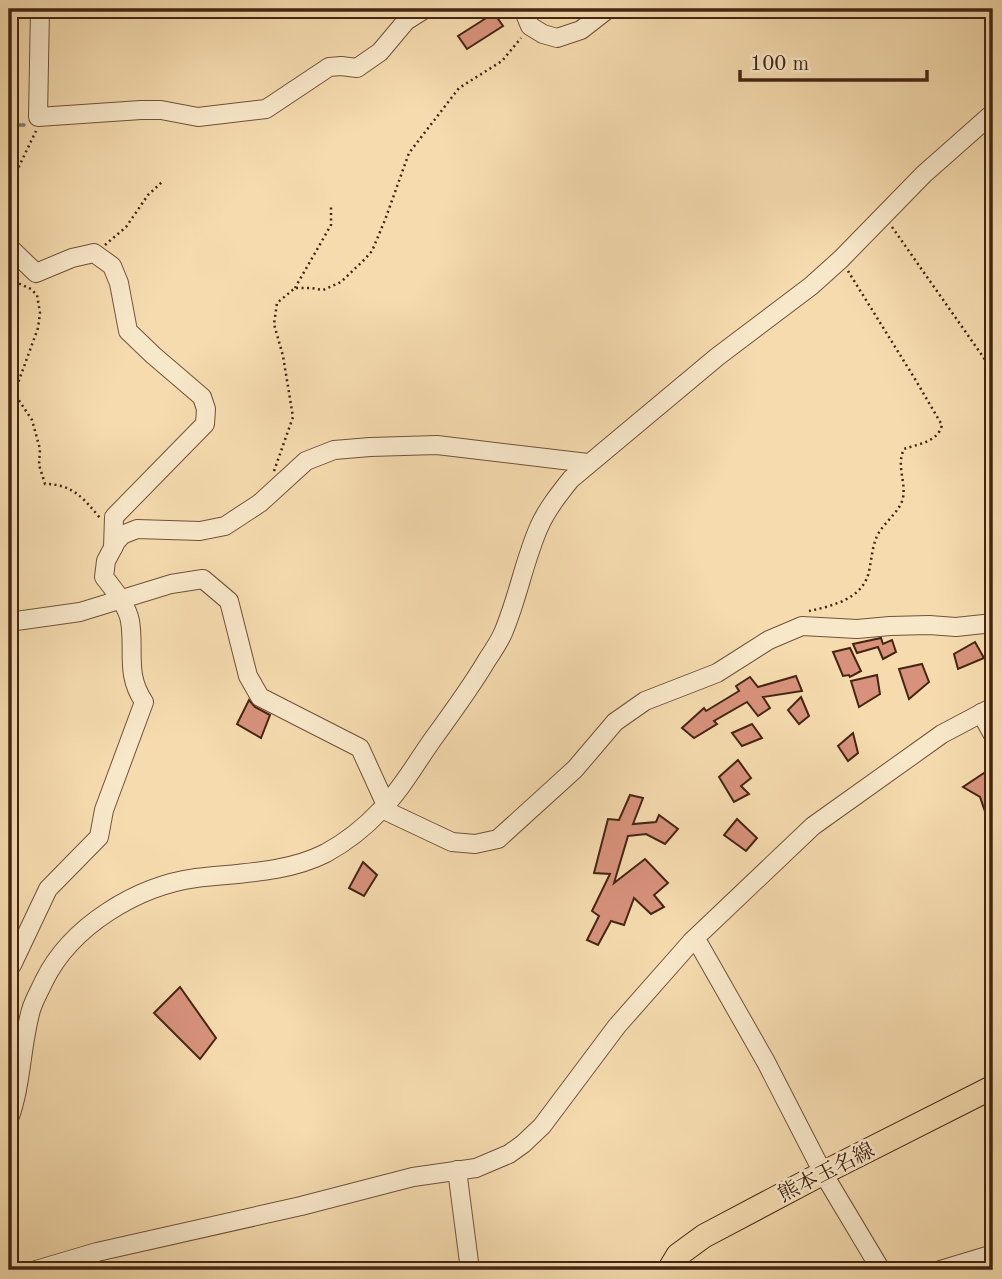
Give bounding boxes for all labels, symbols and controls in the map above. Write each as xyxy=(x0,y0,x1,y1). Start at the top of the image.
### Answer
scale bar xyxy=(740,38,927,82)
text: 100 m xyxy=(750,54,809,75)
street label: 熊本玉名線 xyxy=(774,1138,878,1207)

